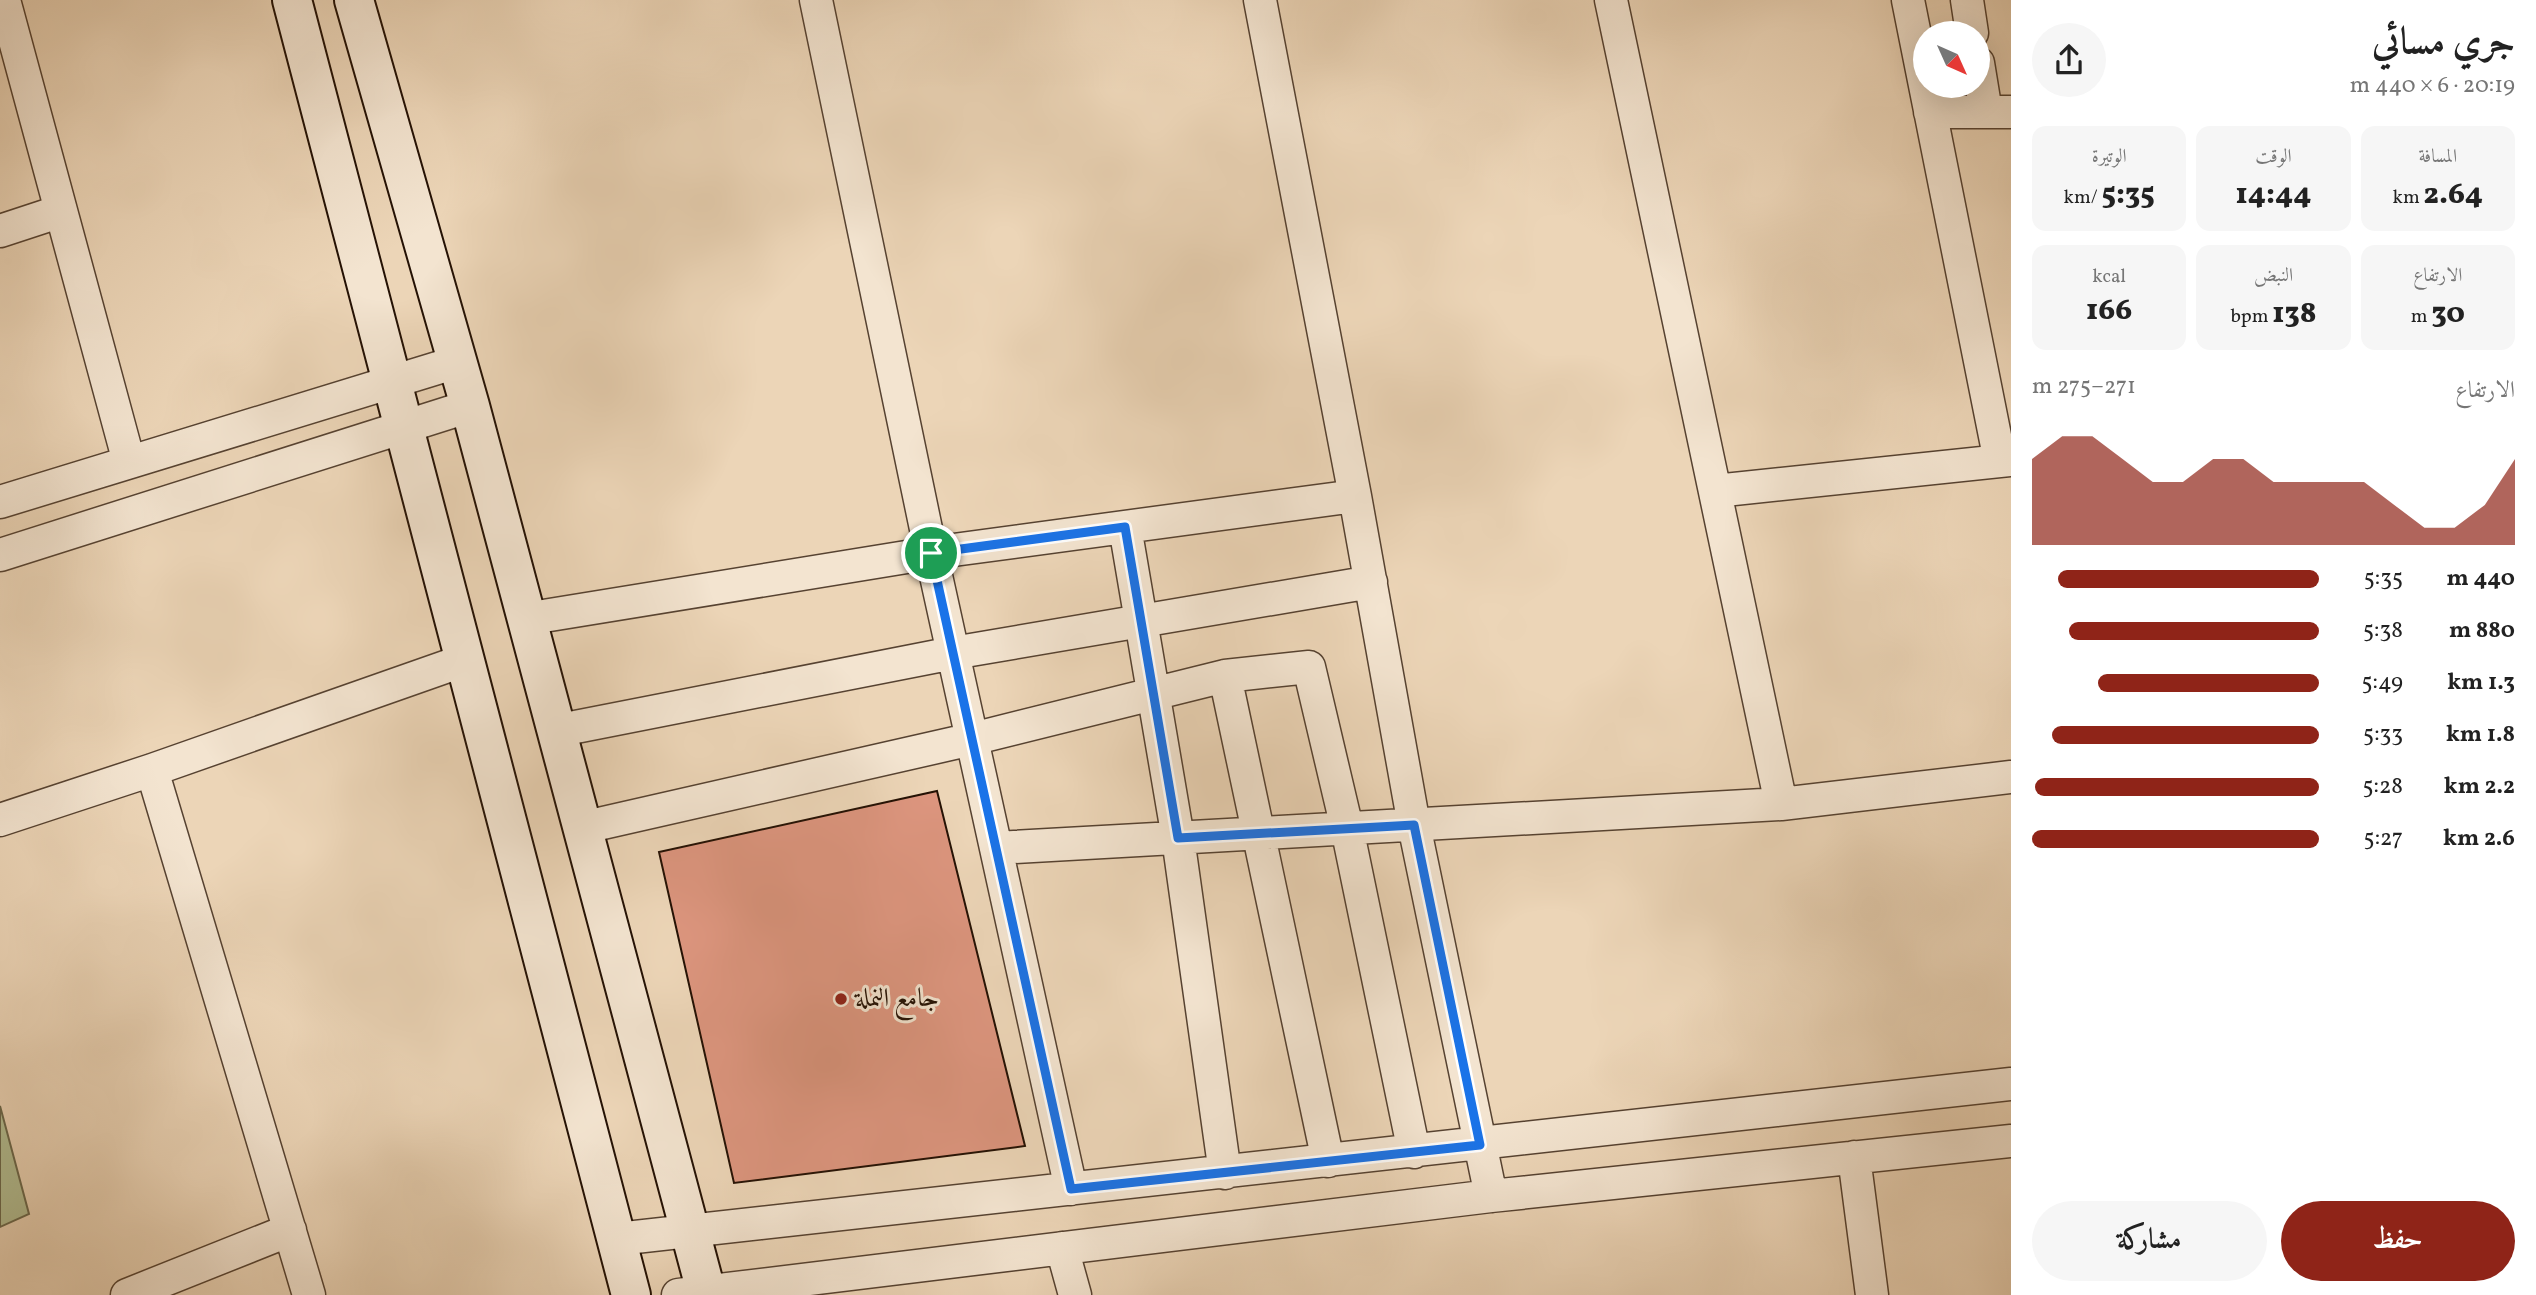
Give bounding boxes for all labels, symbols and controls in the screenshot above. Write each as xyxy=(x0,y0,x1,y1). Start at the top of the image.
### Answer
text: جري مسائي xyxy=(2372,17,2515,70)
north arrow xyxy=(1913,21,1990,98)
map controls xyxy=(1913,21,1990,98)
button: share xyxy=(2032,23,2106,97)
text: 20:19 · 6 × 440 m xyxy=(2350,70,2515,102)
text: الوتيرة xyxy=(2092,144,2127,170)
text: الوقت xyxy=(2255,144,2292,170)
text: المسافة xyxy=(2418,144,2457,170)
text: 5:35 xyxy=(2102,174,2155,216)
text: 14:44 xyxy=(2236,174,2311,216)
text: 2.64 xyxy=(2424,174,2483,216)
text: /km xyxy=(2064,185,2102,211)
text: km xyxy=(2393,185,2424,211)
text: النبض xyxy=(2254,263,2293,289)
text: الارتفاع xyxy=(2413,263,2462,289)
text: kcal xyxy=(2092,264,2126,290)
text: 166 xyxy=(2086,290,2132,332)
text: 138 xyxy=(2272,293,2317,335)
text: 30 xyxy=(2431,293,2465,335)
text: bpm xyxy=(2230,304,2272,330)
text: m xyxy=(2411,304,2431,330)
text: 271–275 m xyxy=(2032,371,2136,403)
text: الارتفاع xyxy=(2455,375,2515,407)
pin xyxy=(901,523,961,583)
icon: arrive xyxy=(912,534,950,572)
text: 5:35 xyxy=(2364,563,2403,595)
text: 440 m xyxy=(2447,563,2515,595)
text: 5:38 xyxy=(2363,615,2403,647)
text: 880 m xyxy=(2449,615,2515,647)
text: 5:49 xyxy=(2362,667,2403,699)
text: 1.3 km xyxy=(2447,667,2515,699)
text: 5:33 xyxy=(2363,719,2403,751)
text: 1.8 km xyxy=(2446,719,2515,751)
text: 5:28 xyxy=(2362,771,2403,803)
text: 2.2 km xyxy=(2444,771,2515,803)
text: 5:27 xyxy=(2364,823,2403,855)
text: 2.6 km xyxy=(2443,823,2515,855)
place label: جامع النملة xyxy=(853,981,939,1021)
marker: جامع النملة xyxy=(833,991,849,1007)
button: مشاركة xyxy=(2032,1201,2267,1281)
button: حفظ xyxy=(2281,1201,2515,1281)

